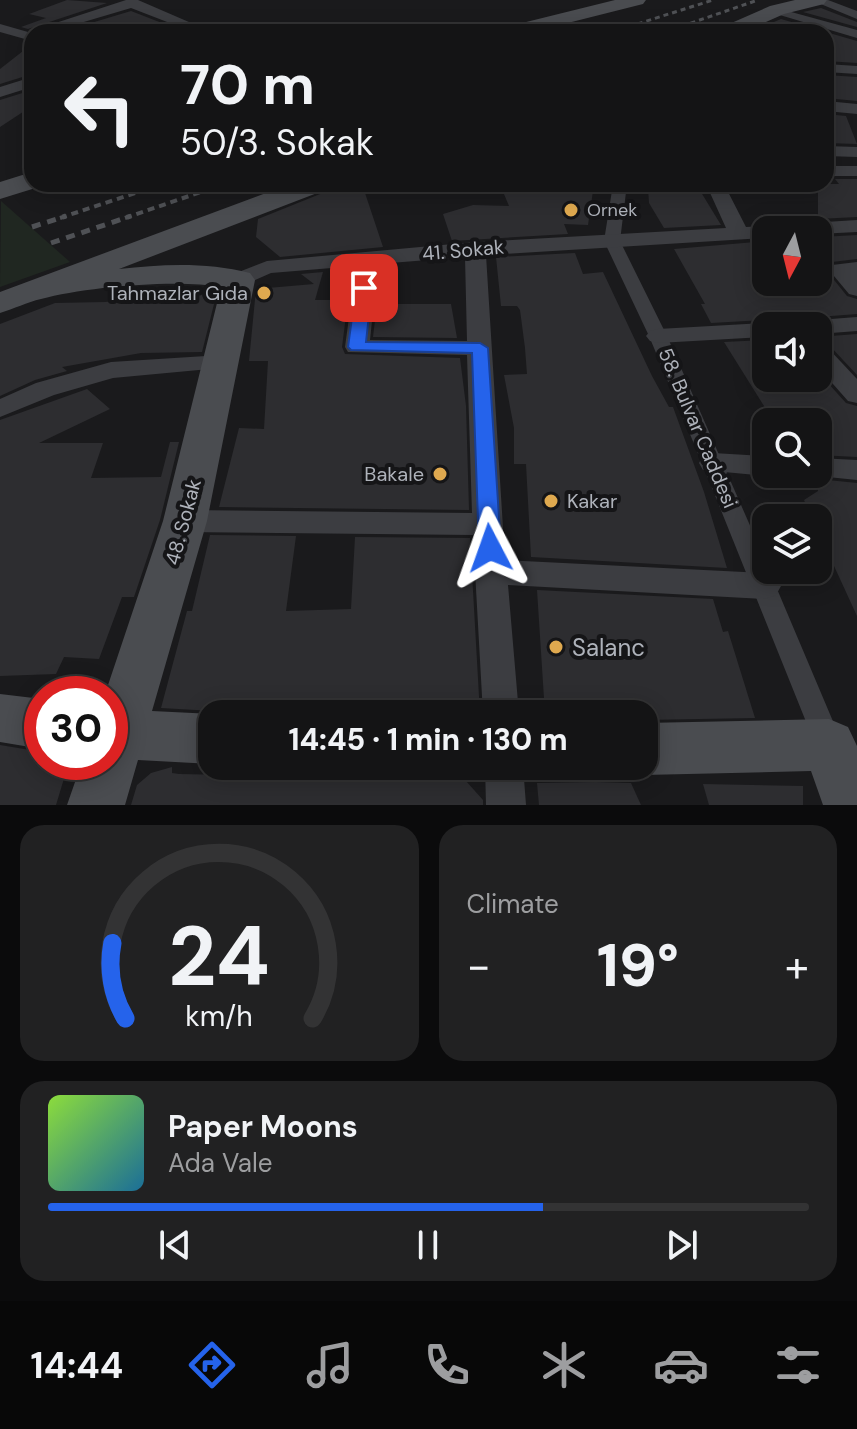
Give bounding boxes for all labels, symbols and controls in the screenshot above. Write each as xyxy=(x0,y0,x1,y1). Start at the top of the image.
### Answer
text: 70 m xyxy=(180,48,315,121)
icon: left xyxy=(48,56,152,160)
text: 50/3. Sokak xyxy=(180,119,374,166)
place label: Ornek xyxy=(587,198,637,222)
marker: Ornek xyxy=(562,201,580,219)
north arrow xyxy=(752,216,832,296)
map controls xyxy=(752,216,832,584)
street label: 41. Sokak xyxy=(421,233,505,267)
pin xyxy=(330,254,398,322)
icon: arrive xyxy=(342,266,386,310)
place label: Tahmazlar Gıda xyxy=(107,280,248,306)
marker: Tahmazlar Gıda xyxy=(255,284,273,302)
button: sound xyxy=(752,312,832,392)
street label: 58. Bulvar Caddesi xyxy=(652,344,744,512)
button: search xyxy=(752,408,832,488)
place label: Bakale xyxy=(364,461,424,487)
marker: Bakale xyxy=(431,465,449,483)
street label: 48. Sokak xyxy=(159,476,207,568)
place label: Kakar xyxy=(567,488,617,514)
marker: Kakar xyxy=(542,492,560,510)
button: layers xyxy=(752,504,832,584)
position arrow xyxy=(448,506,532,590)
place label: Salanc xyxy=(572,632,645,663)
marker: Salanc xyxy=(547,638,565,656)
speed limit sign: 30 xyxy=(24,676,128,780)
text: 14:45 · 1 min · 130 m xyxy=(288,720,568,759)
text: Climate xyxy=(467,887,559,921)
text: 24 xyxy=(169,902,270,1011)
text: 19° xyxy=(597,926,679,1005)
text: − xyxy=(467,937,491,995)
text: + xyxy=(785,937,809,995)
text: km/h xyxy=(185,998,253,1035)
text: Paper Moons xyxy=(168,1107,358,1146)
text: Ada Vale xyxy=(168,1146,273,1180)
icon: previous xyxy=(153,1223,197,1267)
icon: pause xyxy=(406,1223,450,1267)
icon: next xyxy=(660,1223,704,1267)
icon: directions xyxy=(184,1337,240,1393)
icon: music xyxy=(302,1337,358,1393)
icon: phone xyxy=(419,1337,475,1393)
icon: climate xyxy=(536,1337,592,1393)
icon: car xyxy=(653,1337,709,1393)
icon: filters xyxy=(770,1337,826,1393)
text: 14:44 xyxy=(31,1342,123,1389)

